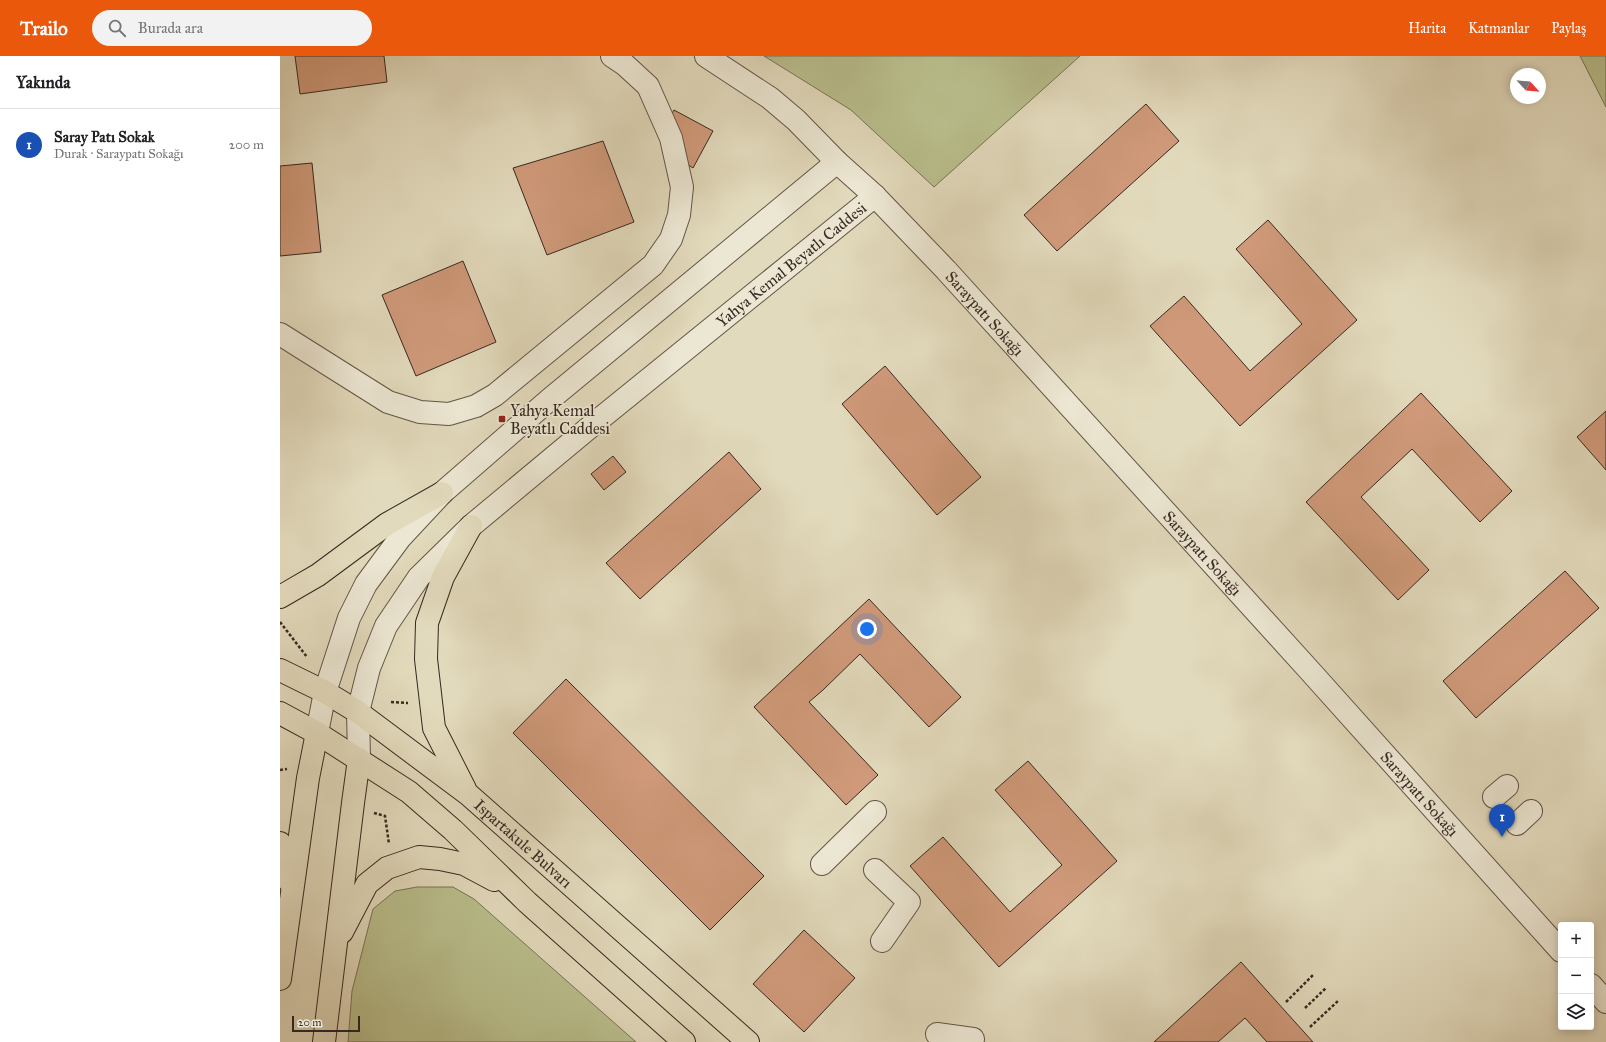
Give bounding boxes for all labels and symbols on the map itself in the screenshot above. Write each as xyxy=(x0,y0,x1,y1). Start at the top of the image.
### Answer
north arrow xyxy=(1510,68,1546,104)
street label: Yahya Kemal Beyatlı Caddesi xyxy=(712,197,870,331)
street label: Saraypatı Sokağı xyxy=(942,267,1029,360)
place label: Yahya Kemal Beyatlı Caddesi xyxy=(510,401,610,438)
marker: Yahya Kemal Beyatlı Caddesi xyxy=(497,414,507,424)
street label: Saraypatı Sokağı xyxy=(1160,507,1246,600)
your location xyxy=(857,619,877,639)
street label: Saraypatı Sokağı xyxy=(1377,747,1463,840)
street label: Ispartakule Bulvarı xyxy=(471,795,577,892)
pin: 1 xyxy=(1489,804,1515,837)
scale bar xyxy=(292,1014,360,1033)

